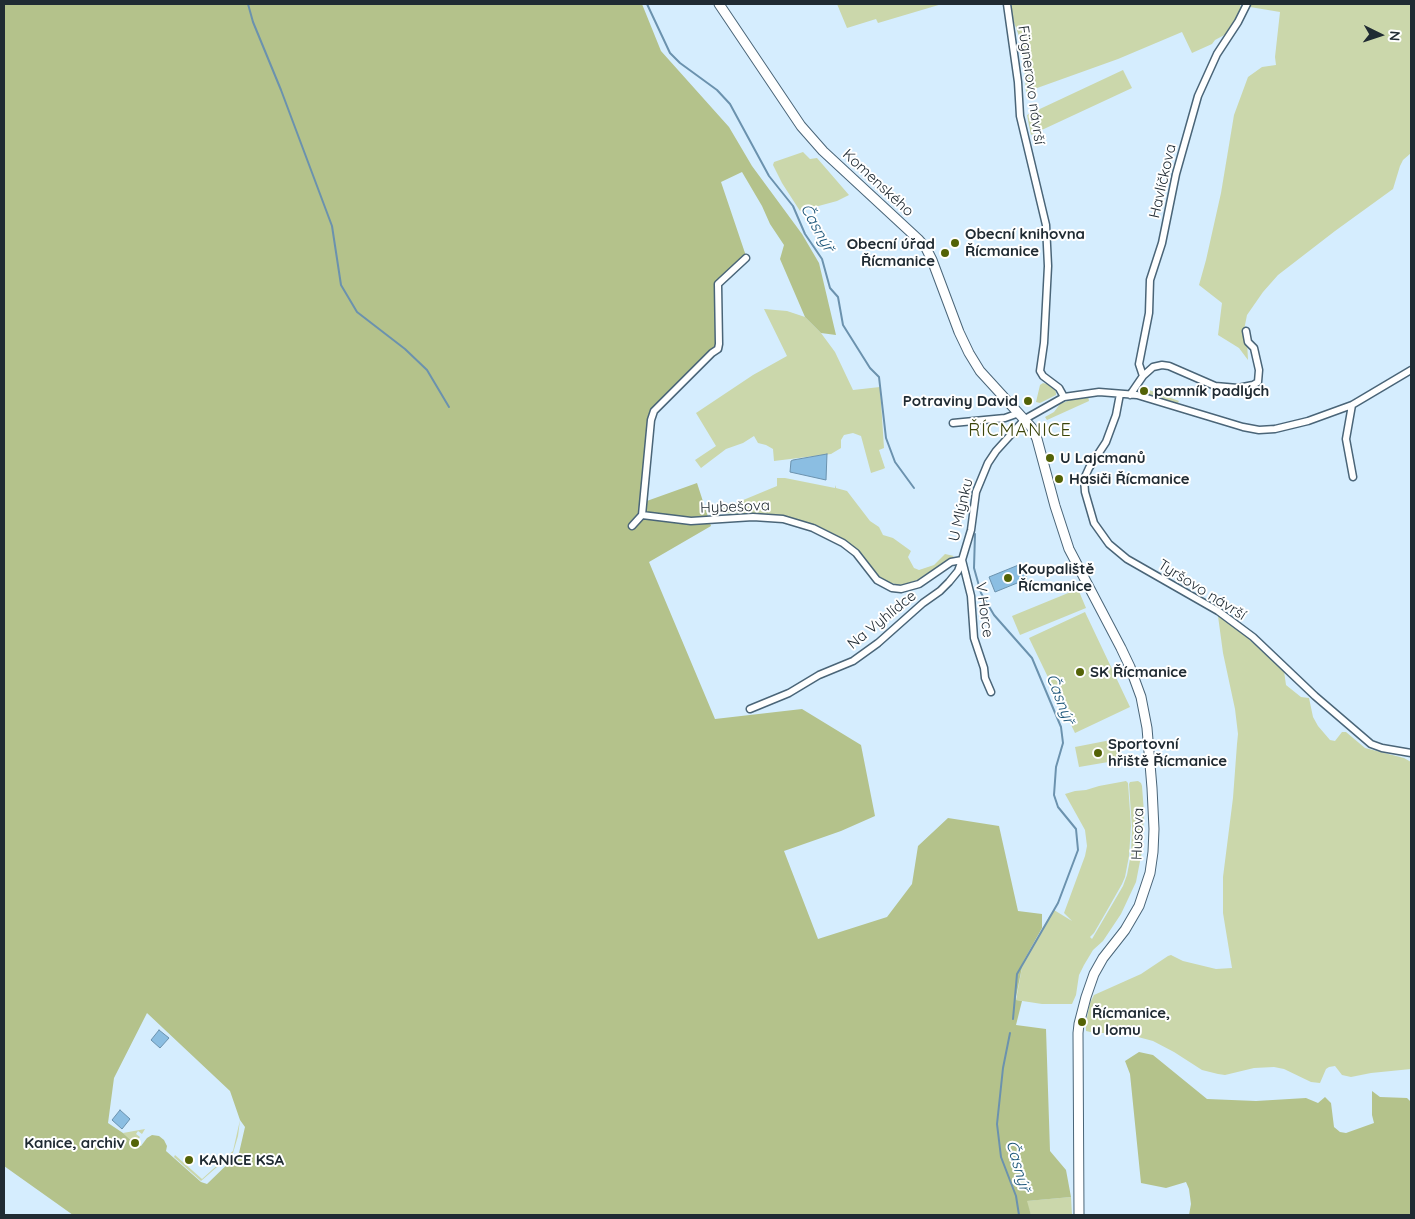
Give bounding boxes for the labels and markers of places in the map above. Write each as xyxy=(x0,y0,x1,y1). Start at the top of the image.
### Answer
place label: Obecní knihovna Řícmanice xyxy=(965,225,1085,260)
place label: Obecní úřad Řícmanice xyxy=(847,235,935,270)
marker: Obecní knihovna Řícmanice xyxy=(949,237,961,249)
marker: Obecní úřad Řícmanice xyxy=(939,247,951,259)
place label: pomník padlých xyxy=(1154,382,1269,400)
marker: pomník padlých xyxy=(1138,385,1150,397)
place label: Potraviny David xyxy=(903,392,1018,410)
marker: Potraviny David xyxy=(1022,395,1034,407)
place label: U Lajcmanů xyxy=(1060,449,1146,467)
marker: U Lajcmanů xyxy=(1044,452,1056,464)
place label: Hasiči Řícmanice xyxy=(1069,470,1190,488)
marker: Hasiči Řícmanice xyxy=(1053,473,1065,485)
place label: Koupaliště Řícmanice xyxy=(1018,560,1094,595)
marker: Koupaliště Řícmanice xyxy=(1002,572,1014,584)
place label: SK Řícmanice xyxy=(1090,663,1187,681)
marker: SK Řícmanice xyxy=(1074,666,1086,678)
place label: Sportovní hřiště Řícmanice xyxy=(1108,735,1227,770)
marker: Sportovní hřiště Řícmanice xyxy=(1092,747,1104,759)
place label: Řícmanice, u lomu xyxy=(1092,1004,1170,1039)
marker: Řícmanice, u lomu xyxy=(1076,1016,1088,1028)
place label: Kanice, archiv xyxy=(24,1134,125,1152)
marker: Kanice, archiv xyxy=(129,1137,141,1149)
place label: KANICE KSA xyxy=(199,1151,284,1169)
marker: KANICE KSA xyxy=(183,1154,195,1166)

